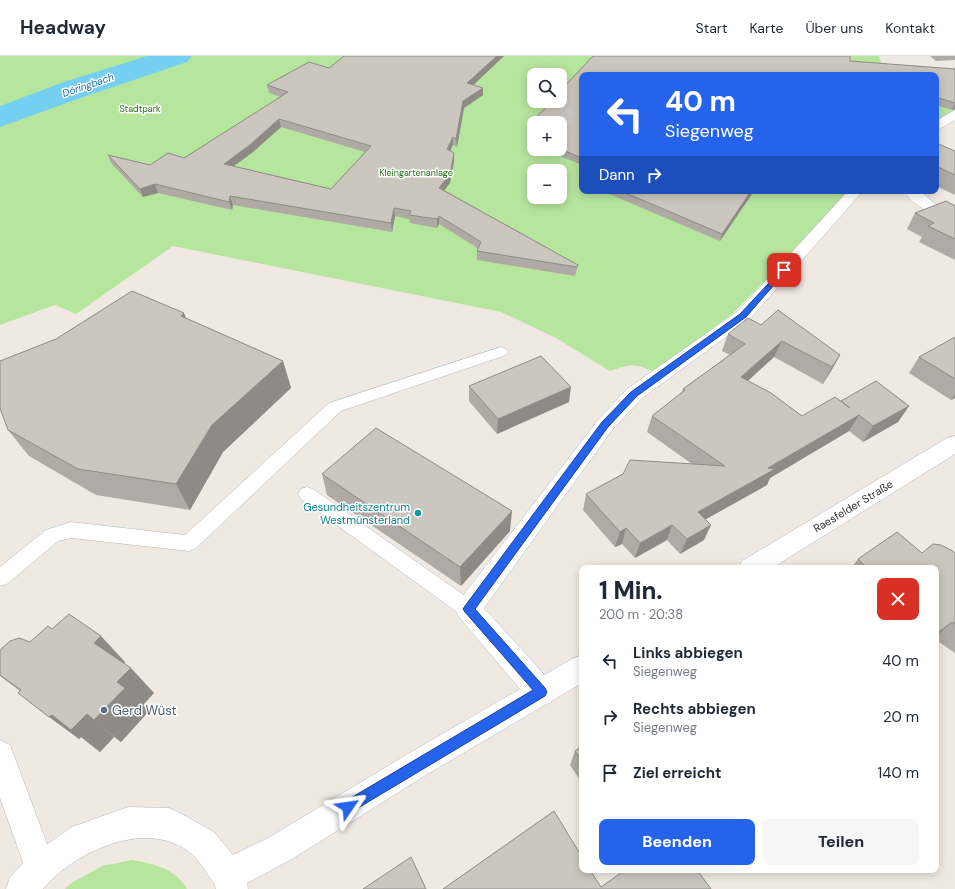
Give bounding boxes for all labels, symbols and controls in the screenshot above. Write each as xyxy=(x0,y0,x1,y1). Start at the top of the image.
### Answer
text: Headway xyxy=(20,15,106,40)
text: Start xyxy=(696,19,727,37)
text: Karte xyxy=(749,19,783,37)
text: Über uns xyxy=(805,19,863,37)
text: Kontakt xyxy=(885,19,935,37)
map controls xyxy=(527,68,567,204)
button: search xyxy=(527,68,567,108)
water label: Döringbach xyxy=(61,70,116,100)
text: 40 m xyxy=(665,83,736,120)
icon: left xyxy=(599,88,651,140)
park label: Stadtpark xyxy=(119,103,161,115)
button: + xyxy=(527,116,567,156)
text: Siegenweg xyxy=(665,119,754,143)
button: − xyxy=(527,164,567,204)
icon: right xyxy=(643,164,665,186)
text: Dann xyxy=(599,165,635,185)
park label: Kleingartenanlage xyxy=(379,167,453,179)
pin xyxy=(767,253,801,287)
icon: arrive xyxy=(773,259,795,281)
street label: Raesfelder Straße xyxy=(811,477,895,535)
place label: Gesundheitszentrum Westmünsterland xyxy=(303,500,410,527)
marker: Gesundheitszentrum Westmünsterland xyxy=(413,508,423,518)
text: 1 Min. xyxy=(599,575,663,606)
button: close xyxy=(877,578,919,620)
text: 200 m · 20:38 xyxy=(599,606,683,623)
text: Links abbiegen xyxy=(633,643,743,663)
icon: left xyxy=(599,650,621,672)
text: 40 m xyxy=(882,651,919,671)
text: Siegenweg xyxy=(633,663,697,680)
text: Rechts abbiegen xyxy=(633,699,756,719)
place label: Gerd Wüst xyxy=(112,702,177,719)
marker: Gerd Wüst xyxy=(99,705,109,715)
icon: right xyxy=(599,706,621,728)
text: 20 m xyxy=(883,707,919,727)
text: Siegenweg xyxy=(633,719,697,736)
icon: arrive xyxy=(599,762,621,784)
text: Ziel erreicht xyxy=(633,763,722,783)
text: 140 m xyxy=(878,763,919,783)
position arrow xyxy=(327,786,369,828)
button: Beenden xyxy=(599,819,755,865)
button: Teilen xyxy=(763,819,919,865)

